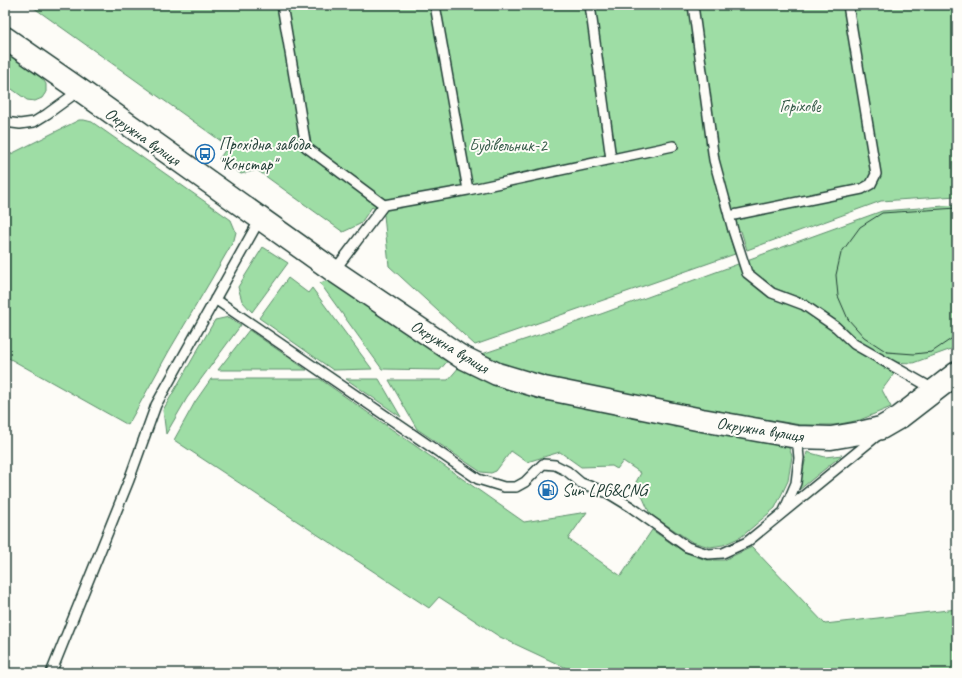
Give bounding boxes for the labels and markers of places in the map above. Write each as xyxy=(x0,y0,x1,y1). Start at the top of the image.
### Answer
place label: Прохідна завода "Констар" xyxy=(219,134,312,175)
bus stop icon: Прохідна завода "Констар" xyxy=(194,143,216,165)
fuel station icon: Sun LPG&CNG xyxy=(537,479,559,501)
place label: Sun LPG&CNG xyxy=(562,480,650,501)

